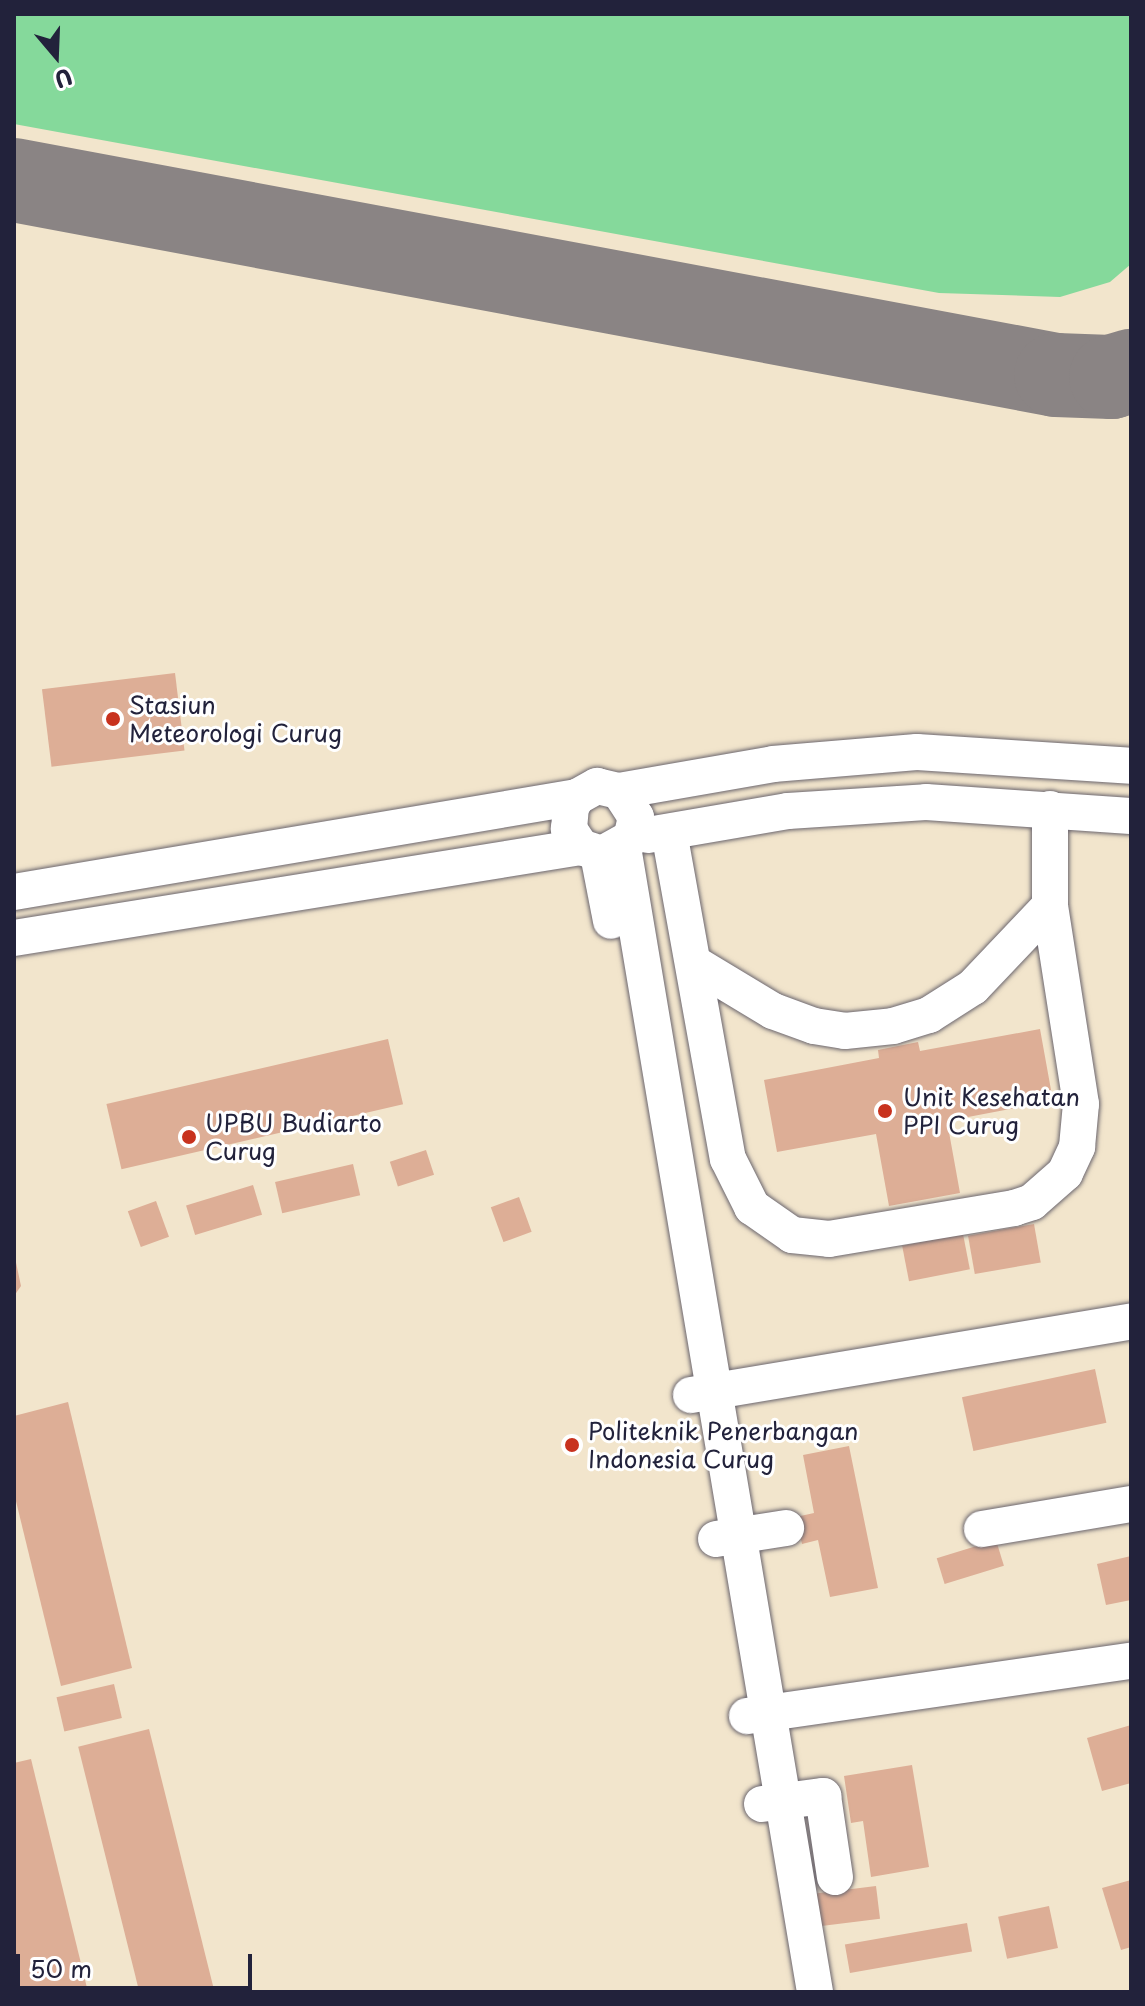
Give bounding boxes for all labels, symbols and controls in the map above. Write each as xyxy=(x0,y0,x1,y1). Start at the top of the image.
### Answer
north arrow xyxy=(16,16,96,96)
text: U xyxy=(51,61,77,97)
place label: Stasiun Meteorologi Curug xyxy=(129,691,341,747)
marker: Stasiun Meteorologi Curug xyxy=(104,710,122,728)
place label: Unit Kesehatan PPI Curug xyxy=(903,1083,1080,1139)
marker: Unit Kesehatan PPI Curug xyxy=(874,1100,896,1122)
place label: UPBU Budiarto Curug xyxy=(205,1109,383,1165)
marker: UPBU Budiarto Curug xyxy=(180,1128,198,1146)
place label: Politeknik Penerbangan Indonesia Curug xyxy=(588,1417,859,1473)
marker: Politeknik Penerbangan Indonesia Curug xyxy=(563,1436,581,1454)
scale bar xyxy=(20,1938,256,1988)
text: 50 m xyxy=(30,1950,92,1986)

